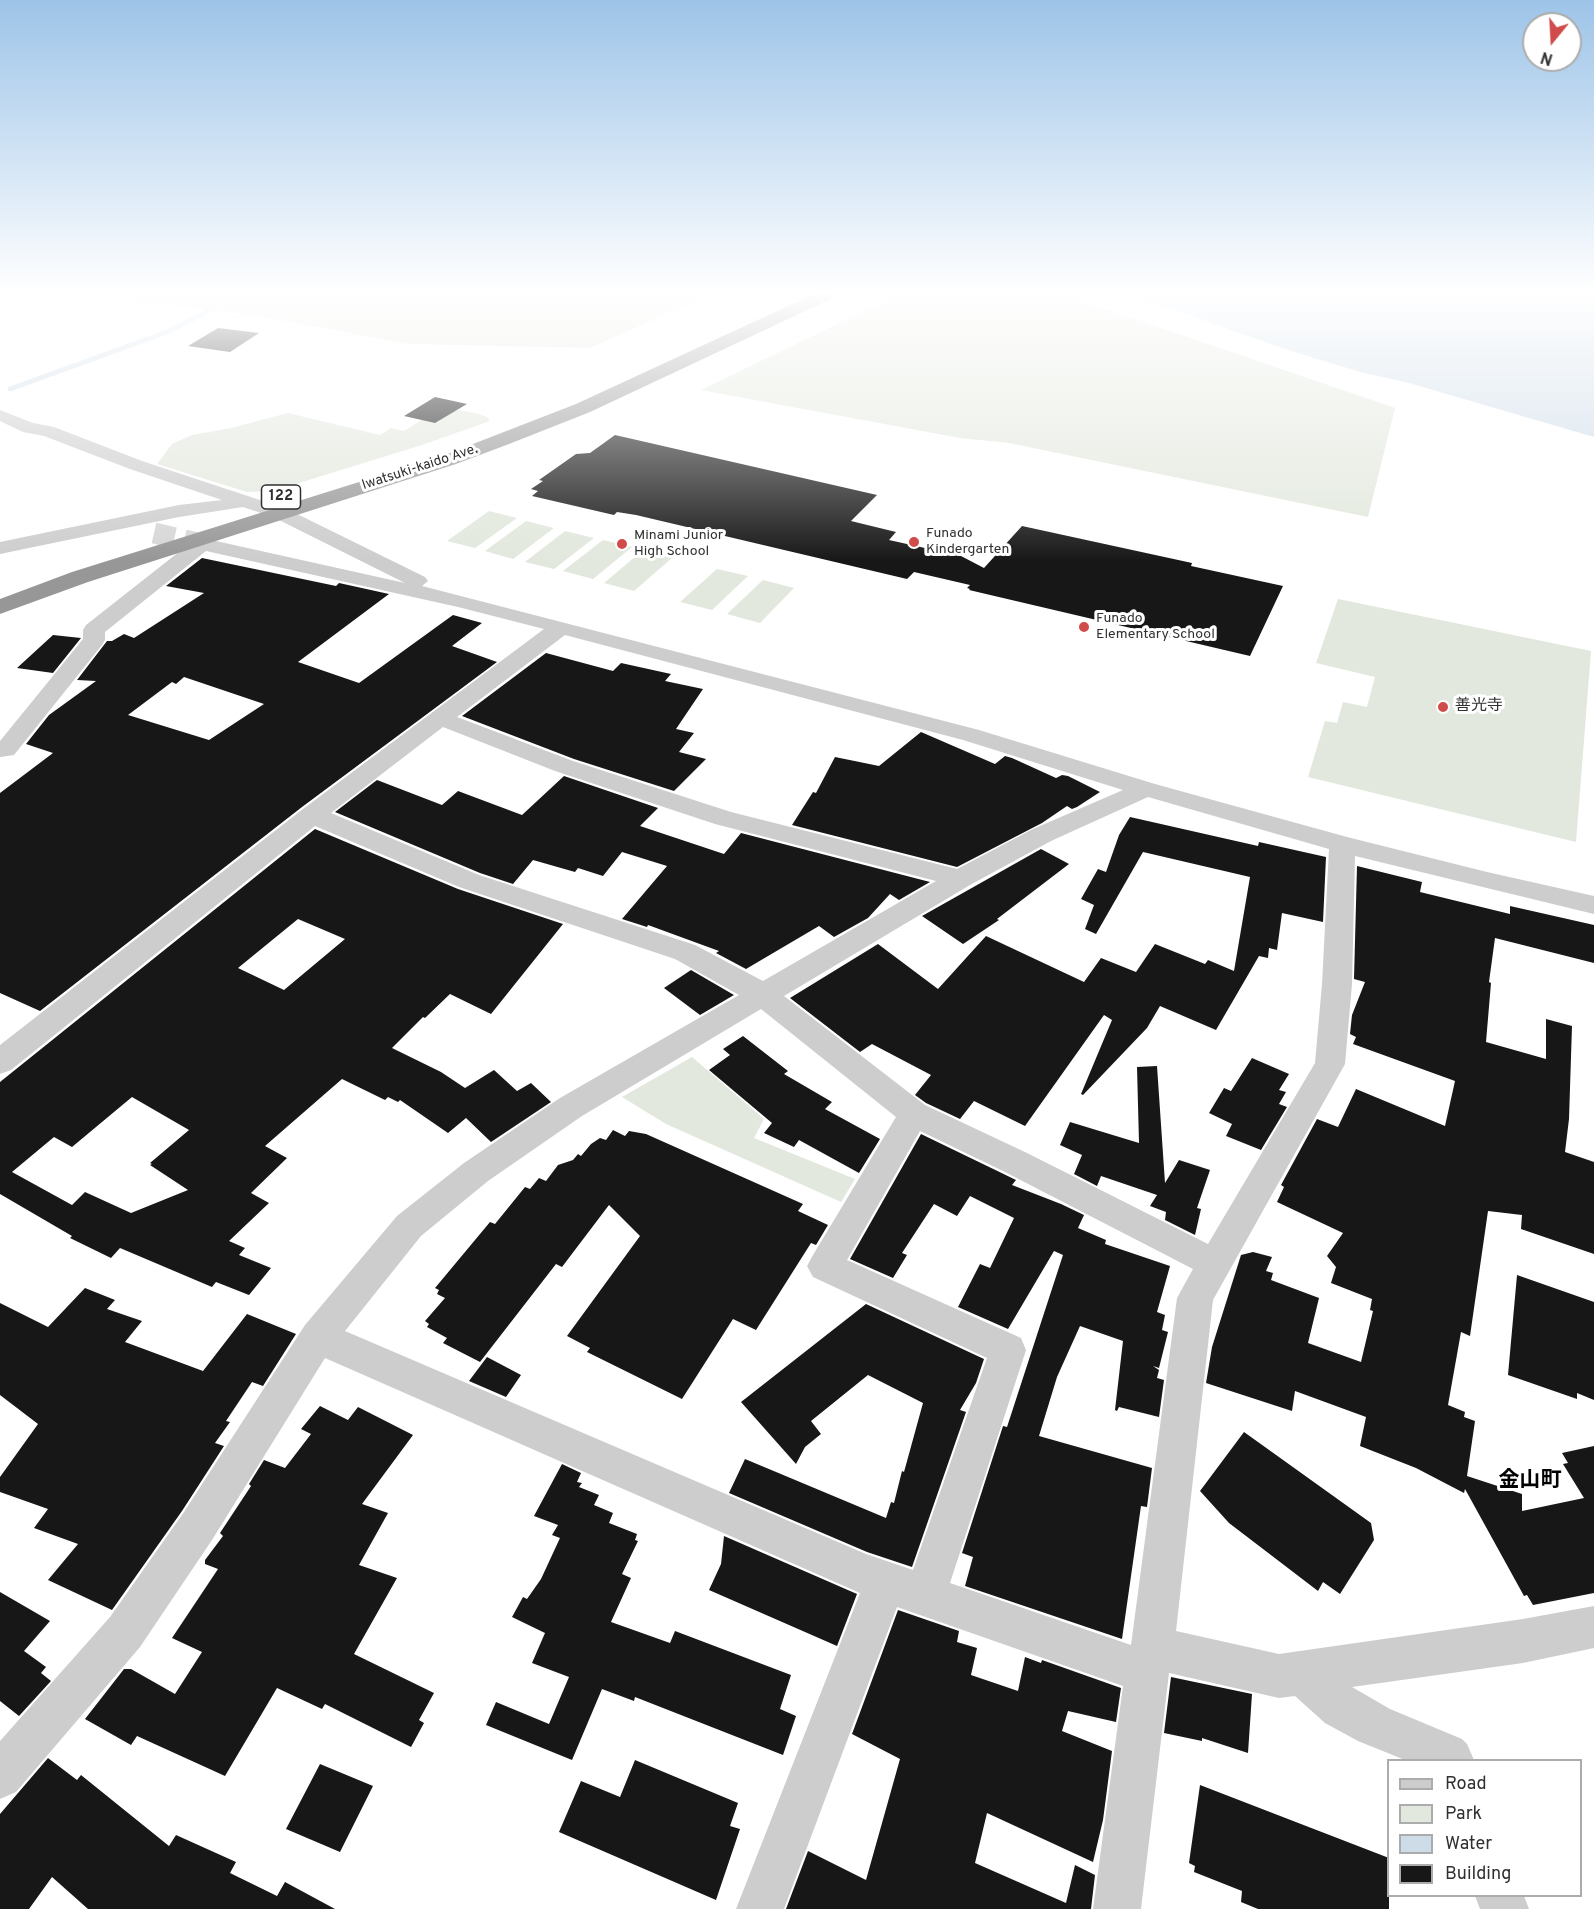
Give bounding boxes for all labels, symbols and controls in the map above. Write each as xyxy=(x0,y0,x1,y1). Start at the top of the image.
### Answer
north arrow xyxy=(1522,12,1582,72)
text: N xyxy=(1538,46,1556,69)
street label: Iwatsuki-kaido Ave. xyxy=(360,441,480,495)
road number: 122 xyxy=(262,485,300,509)
place label: Funado Kindergarten xyxy=(926,526,1009,558)
place label: Minami Junior High School xyxy=(634,528,723,560)
marker: Funado Kindergarten xyxy=(907,535,921,549)
marker: Minami Junior High School xyxy=(615,537,629,551)
place label: Funado Elementary School xyxy=(1096,611,1215,644)
marker: Funado Elementary School xyxy=(1077,620,1091,634)
place label: 善光寺 xyxy=(1455,697,1503,717)
marker: 善光寺 xyxy=(1436,700,1450,714)
district label: 金山町 xyxy=(1499,1469,1561,1495)
legend xyxy=(1387,1759,1582,1897)
text: Road xyxy=(1445,1773,1487,1796)
text: Park xyxy=(1445,1803,1482,1826)
text: Water xyxy=(1445,1833,1492,1856)
text: Building xyxy=(1445,1863,1511,1886)

